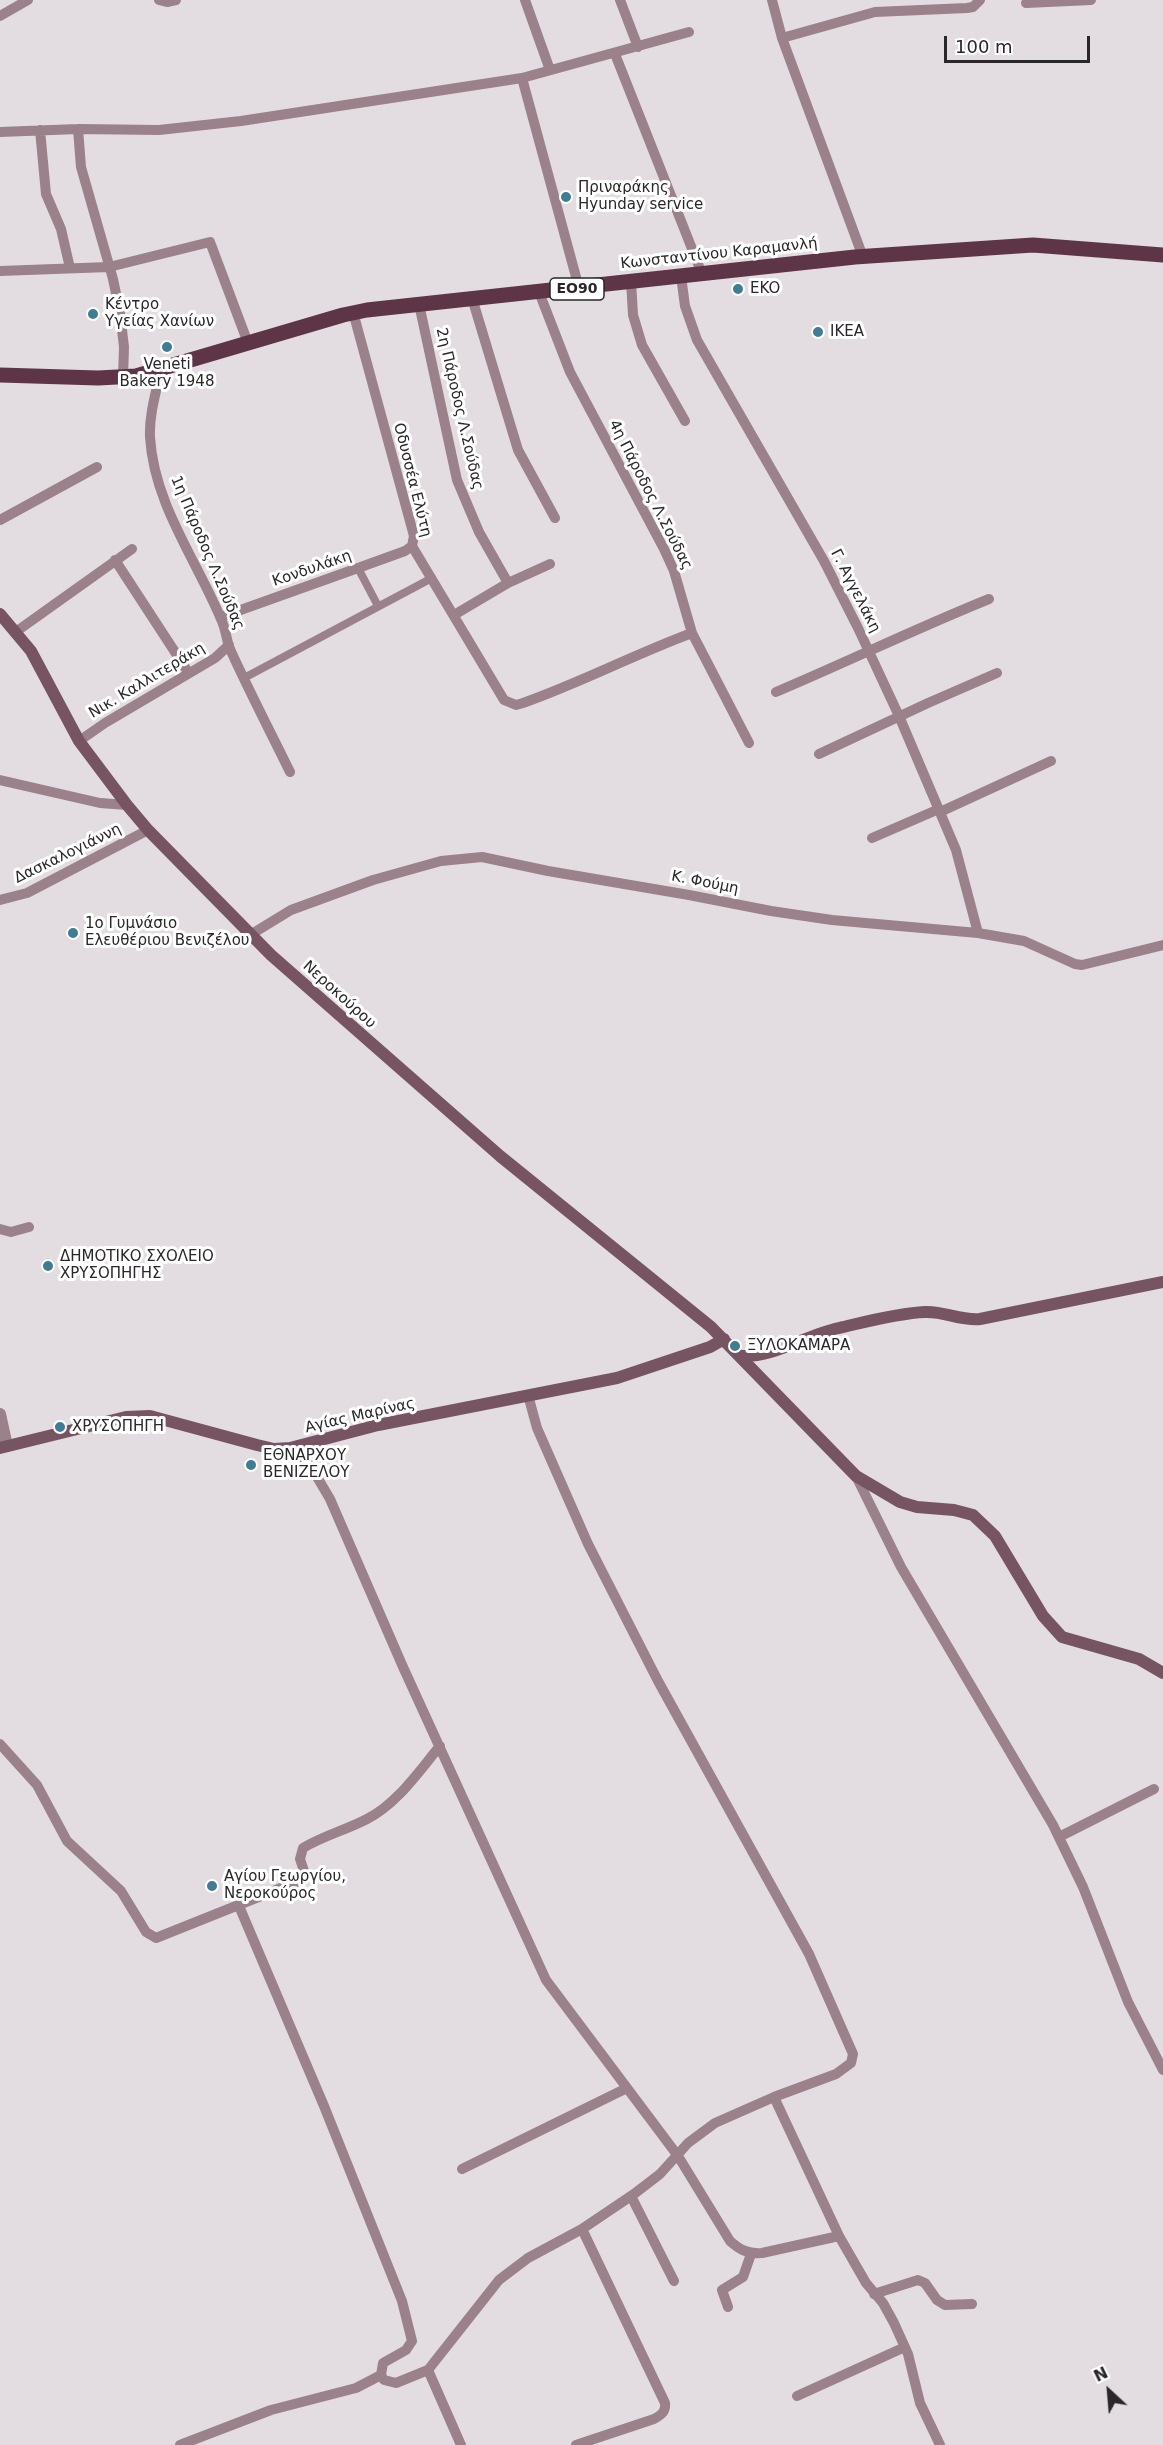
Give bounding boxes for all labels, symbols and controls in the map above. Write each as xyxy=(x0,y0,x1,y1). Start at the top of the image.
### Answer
scale bar xyxy=(947,24,1092,62)
text: 100 m xyxy=(955,36,1013,57)
place label: Πριναράκης Hyunday service xyxy=(578,179,703,214)
marker: Πριναράκης Hyunday service xyxy=(559,190,573,204)
street label: Κωνσταντίνου Καραμανλή xyxy=(620,235,818,273)
road number: ΕΟ90 xyxy=(550,278,604,300)
place label: EKO xyxy=(750,280,780,298)
marker: EKO xyxy=(731,282,745,296)
place label: Κέντρο Υγείας Χανίων xyxy=(105,296,214,331)
marker: Κέντρο Υγείας Χανίων xyxy=(86,307,100,321)
place label: IKEA xyxy=(830,323,864,341)
marker: IKEA xyxy=(811,325,825,339)
street label: 2η Πάροδος Λ.Σούδας xyxy=(432,326,486,492)
marker: Veneti Bakery 1948 xyxy=(160,340,174,354)
place label: Veneti Bakery 1948 xyxy=(120,356,214,391)
street label: 4η Πάροδος Λ.Σούδας xyxy=(604,417,696,573)
street label: Οδυσσέα Ελύτη xyxy=(389,421,435,539)
street label: 1η Πάροδος Λ.Σούδας xyxy=(166,473,248,633)
street label: Γ. Αγγελάκη xyxy=(826,546,884,636)
street label: Κονδυλάκη xyxy=(270,547,354,591)
street label: Νικ. Καλλιτεράκη xyxy=(86,639,208,723)
street label: Δασκαλογιάννη xyxy=(12,820,124,888)
street label: Κ. Φούμη xyxy=(670,868,740,898)
place label: 1ο Γυμνάσιο Ελευθέριου Βενιζέλου xyxy=(85,915,250,950)
marker: 1ο Γυμνάσιο Ελευθέριου Βενιζέλου xyxy=(66,926,80,940)
street label: Νεροκούρου xyxy=(299,957,379,1033)
place label: ΔΗΜΟΤΙΚΟ ΣΧΟΛΕΙΟ ΧΡΥΣΟΠΗΓΗΣ xyxy=(60,1248,214,1283)
marker: ΔΗΜΟΤΙΚΟ ΣΧΟΛΕΙΟ ΧΡΥΣΟΠΗΓΗΣ xyxy=(41,1259,55,1273)
place label: ΞΥΛΟΚΑΜΑΡΑ xyxy=(747,1337,850,1355)
marker: ΞΥΛΟΚΑΜΑΡΑ xyxy=(728,1339,742,1353)
street label: Αγίας Μαρίνας xyxy=(303,1395,417,1437)
place label: ΧΡΥΣΟΠΗΓΗ xyxy=(72,1418,164,1436)
marker: ΧΡΥΣΟΠΗΓΗ xyxy=(53,1420,67,1434)
place label: ΕΘΝΑΡΧΟΥ ΒΕΝΙΖΕΛΟΥ xyxy=(263,1447,349,1482)
marker: ΕΘΝΑΡΧΟΥ ΒΕΝΙΖΕΛΟΥ xyxy=(244,1458,258,1472)
place label: Αγίου Γεωργίου, Νεροκούρος xyxy=(224,1868,346,1903)
marker: Αγίου Γεωργίου, Νεροκούρος xyxy=(205,1879,219,1893)
north arrow xyxy=(1079,2361,1139,2421)
text: N xyxy=(1091,2363,1111,2386)

